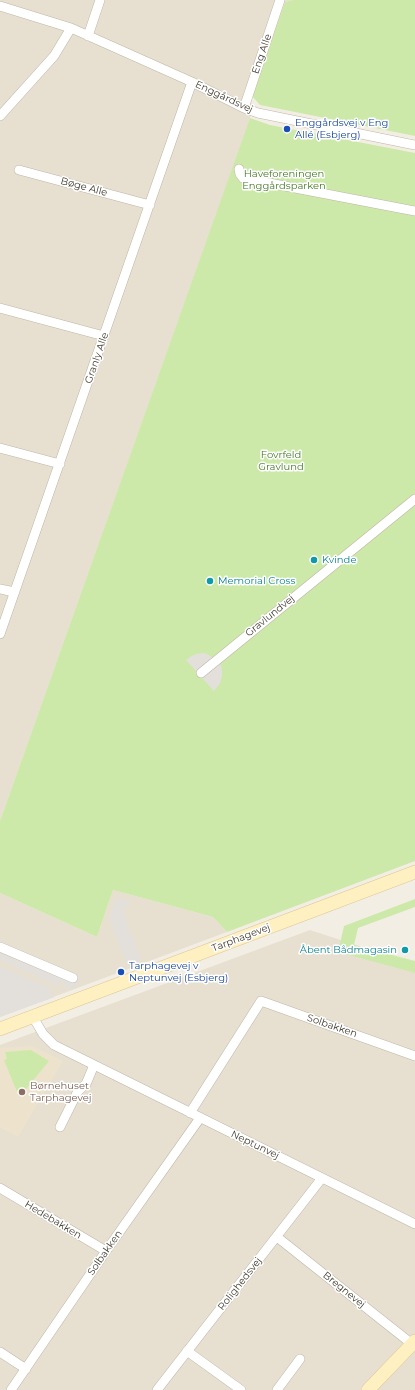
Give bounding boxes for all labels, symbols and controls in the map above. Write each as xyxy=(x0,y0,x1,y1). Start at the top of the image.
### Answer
street label: Eng Alle xyxy=(250,32,274,76)
street label: Enggårdsvej xyxy=(193,78,255,116)
place label: Enggårdsvej v Eng Allé (Esbjerg) xyxy=(295,117,388,140)
marker: Enggårdsvej v Eng Allé (Esbjerg) xyxy=(282,124,292,134)
park label: Haveforeningen Enggårdsparken xyxy=(242,168,326,192)
street label: Bøge Alle xyxy=(59,175,109,199)
street label: Granly Alle xyxy=(83,331,111,385)
park label: Fovrfeld Gravlund xyxy=(258,449,304,472)
place label: Kvinde xyxy=(322,554,356,566)
marker: Kvinde xyxy=(309,555,319,565)
place label: Memorial Cross xyxy=(218,575,295,587)
marker: Memorial Cross xyxy=(205,576,215,586)
street label: Gravlundvej xyxy=(243,593,297,639)
street label: Tarphagevej xyxy=(210,921,272,955)
place label: Åbent Bådmagasin xyxy=(300,944,397,956)
marker: Åbent Bådmagasin xyxy=(400,945,410,955)
place label: Tarphagevej v Neptunvej (Esbjerg) xyxy=(129,960,228,984)
marker: Tarphagevej v Neptunvej (Esbjerg) xyxy=(116,967,126,977)
street label: Solbakken xyxy=(305,1012,359,1040)
place label: Børnehuset Tarphagevej xyxy=(30,1080,91,1104)
marker: Børnehuset Tarphagevej xyxy=(17,1087,27,1097)
street label: Neptunvej xyxy=(229,1128,281,1162)
street label: Hedebakken xyxy=(22,1198,84,1242)
street label: Solbakken xyxy=(85,1228,125,1278)
street label: Rolighedsvej xyxy=(216,1255,264,1313)
street label: Bregnevej xyxy=(320,1269,368,1311)

